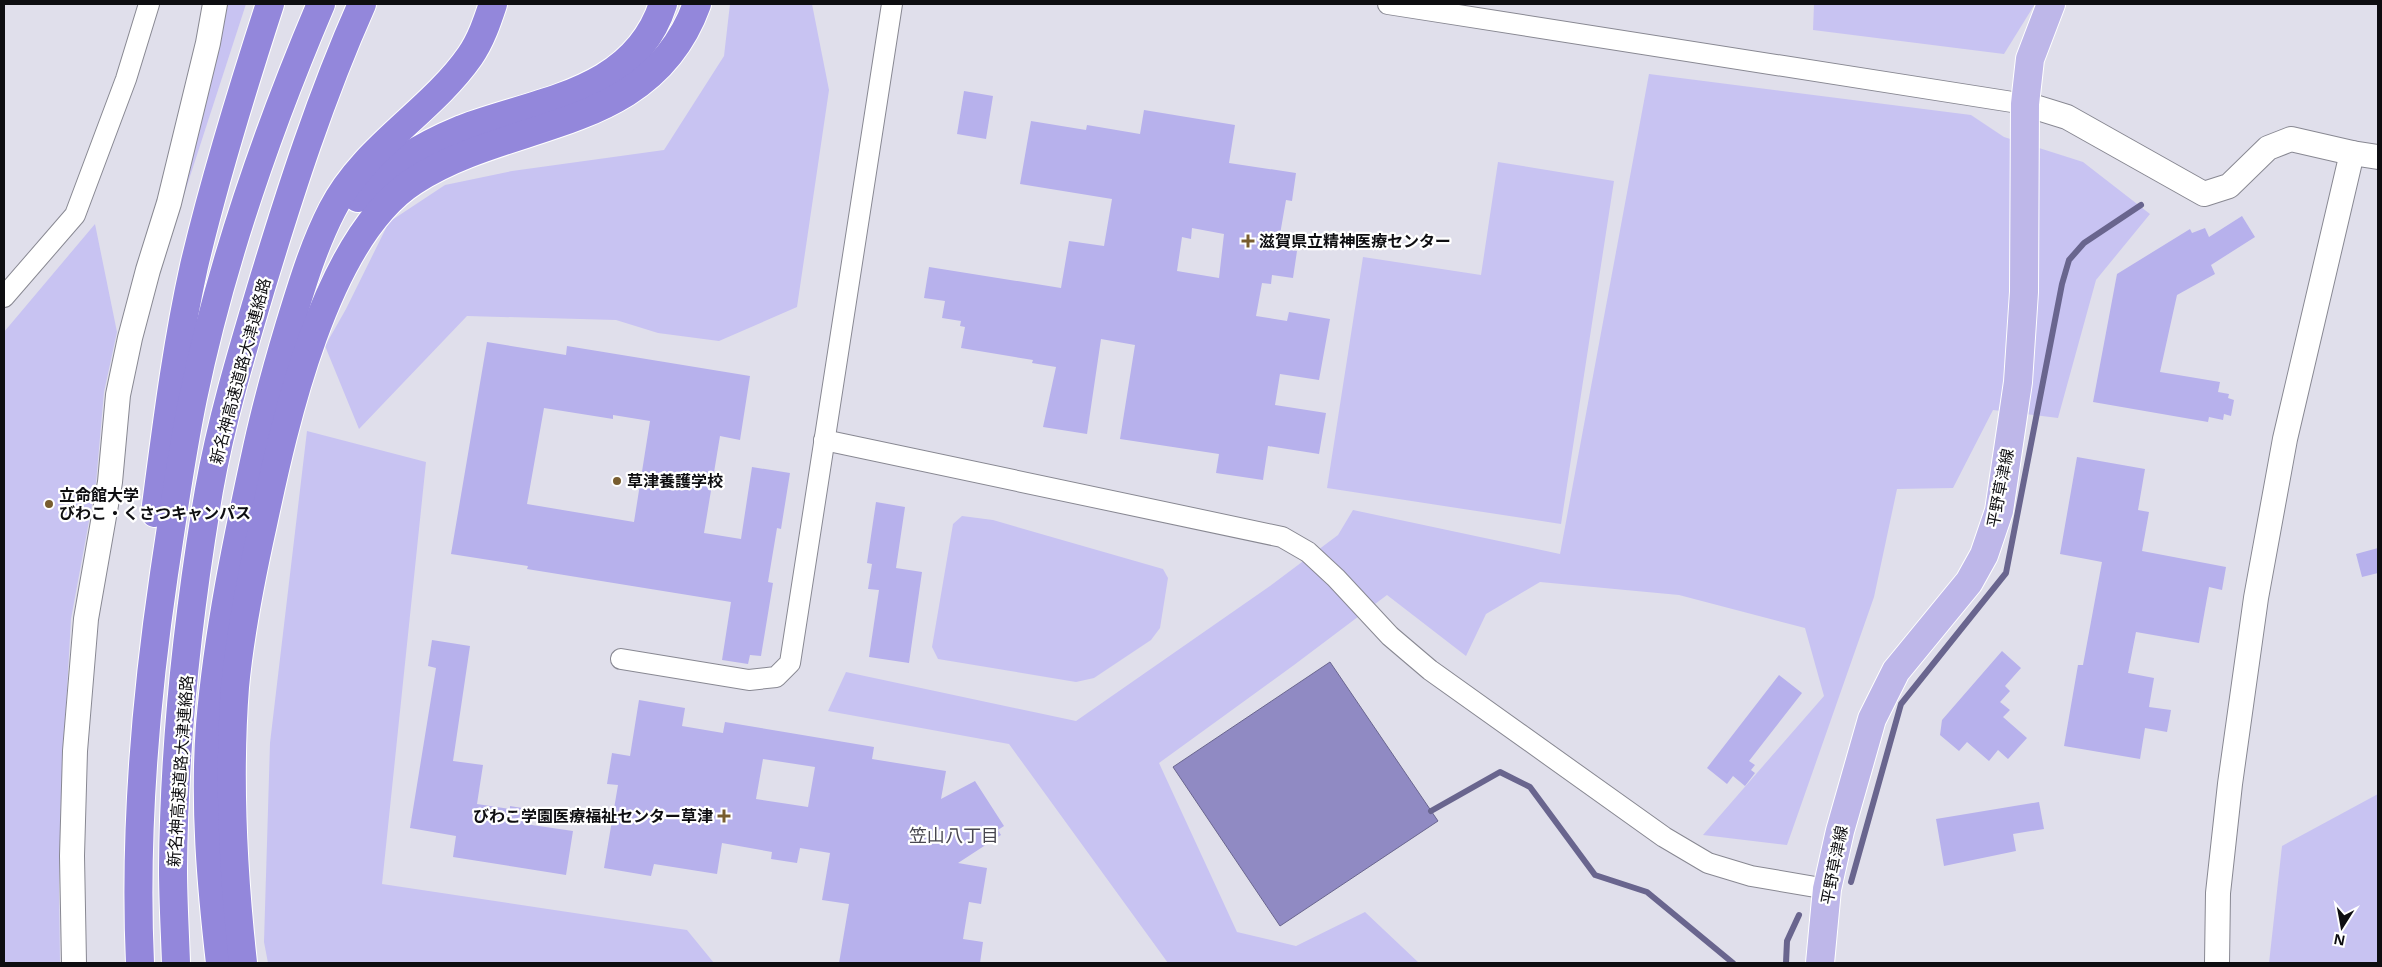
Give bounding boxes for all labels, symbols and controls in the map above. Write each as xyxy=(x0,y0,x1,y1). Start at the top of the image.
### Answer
place label: 滋賀県立精神医療センター xyxy=(1259,230,1451,252)
marker: 滋賀県立精神医療センター xyxy=(1241,234,1255,248)
street label: 新名神高速道路大津連絡路 xyxy=(205,275,275,467)
street label: 平野草津線 xyxy=(1982,447,2018,529)
place label: 草津養護学校 xyxy=(627,470,723,492)
marker: 草津養護学校 xyxy=(611,475,623,487)
place label: 立命館大学 びわこ・くさつキャンパス xyxy=(59,484,251,524)
marker: 立命館大学 びわこ・くさつキャンパス xyxy=(43,498,55,510)
street label: 新名神高速道路大津連絡路 xyxy=(162,674,198,868)
place label: びわこ学園医療福祉センター草津 xyxy=(473,805,713,827)
marker: びわこ学園医療福祉センター草津 xyxy=(717,809,731,823)
district label: 笠山八丁目 xyxy=(909,823,999,847)
street label: 平野草津線 xyxy=(1816,824,1852,906)
north arrow xyxy=(2317,902,2367,952)
text: N xyxy=(2332,930,2347,951)

